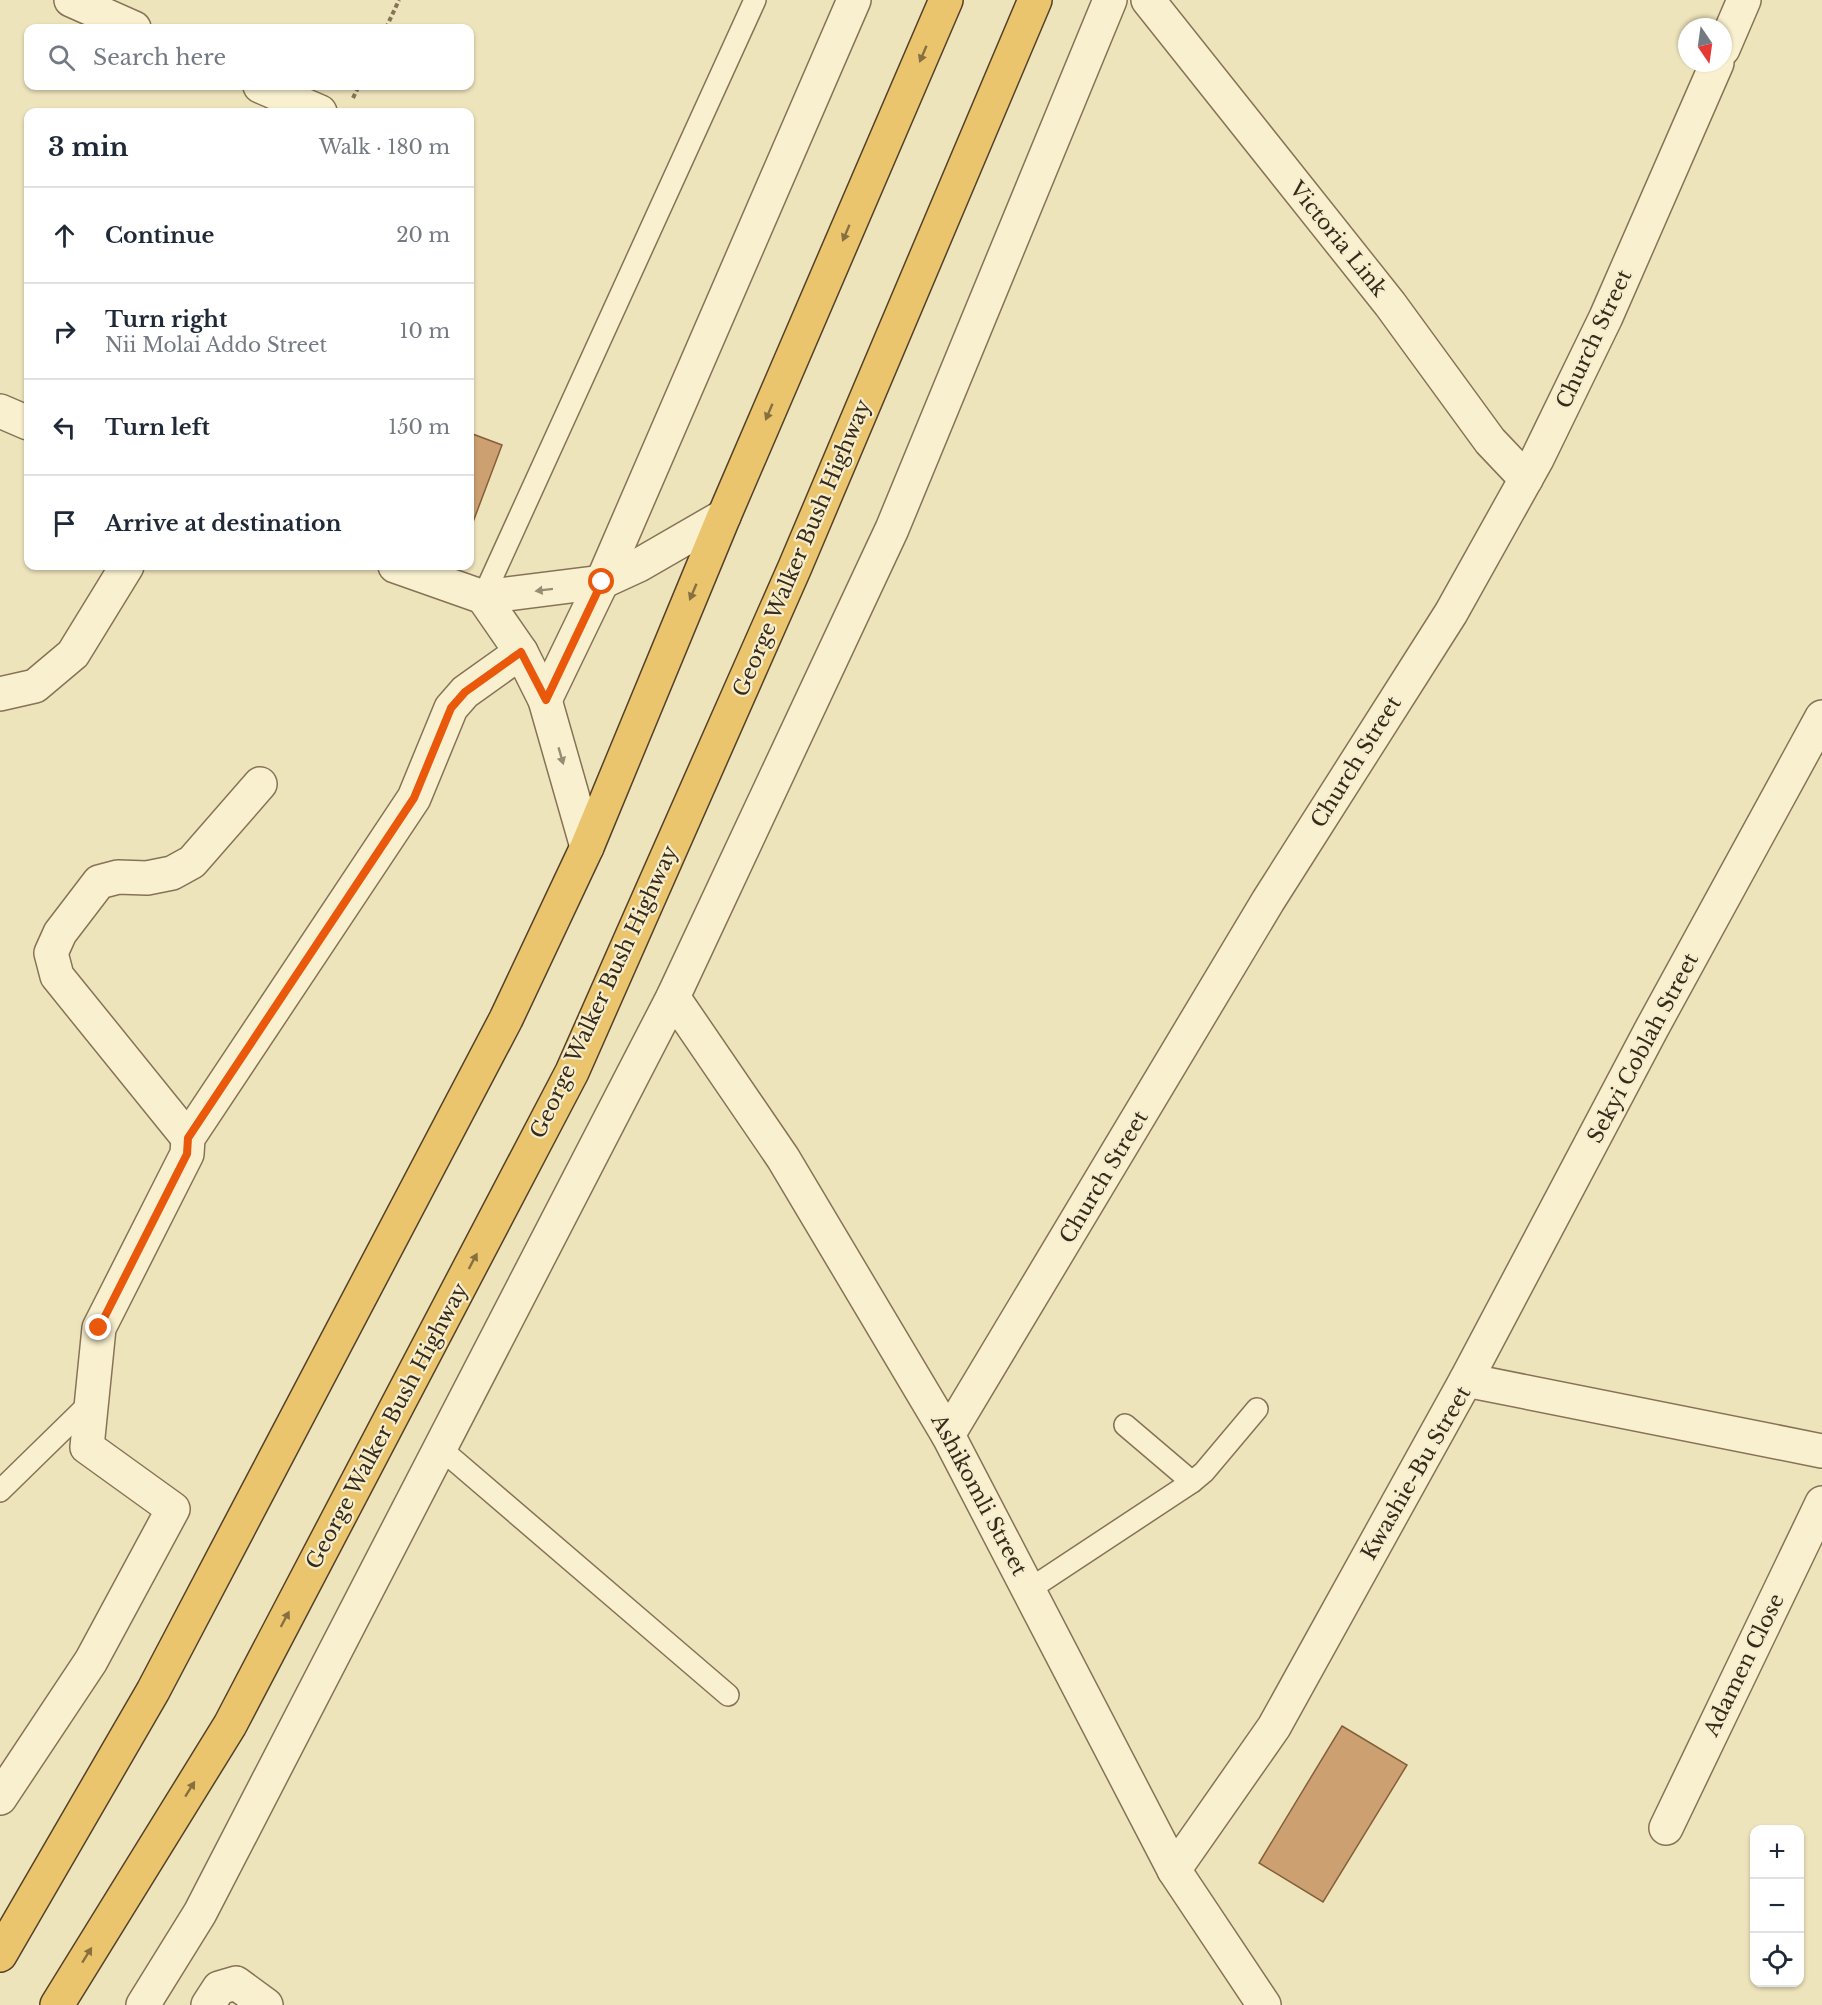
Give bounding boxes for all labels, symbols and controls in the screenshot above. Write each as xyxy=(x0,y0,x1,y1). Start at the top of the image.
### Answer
north arrow xyxy=(1678,18,1732,72)
search box xyxy=(24,24,474,90)
icon: search xyxy=(45,41,78,74)
text: Search here xyxy=(93,44,226,71)
one-way arrow xyxy=(918,45,928,63)
text: 3 min xyxy=(48,131,129,163)
text: Walk · 180 m xyxy=(319,135,450,159)
street label: Victoria Link xyxy=(1283,175,1392,302)
icon: ahead xyxy=(48,219,81,252)
text: Continue xyxy=(105,222,214,249)
text: 20 m xyxy=(396,223,450,247)
one-way arrow xyxy=(841,224,850,242)
street label: Church Street xyxy=(1551,265,1638,412)
text: Turn right xyxy=(105,306,227,333)
icon: right xyxy=(48,315,81,348)
text: 10 m xyxy=(400,319,450,343)
text: Nii Molai Addo Street xyxy=(105,333,327,357)
street label: George Walker Bush Highway xyxy=(727,395,877,701)
one-way arrow xyxy=(764,403,773,421)
icon: left xyxy=(48,411,81,444)
text: Turn left xyxy=(105,414,210,441)
text: 150 m xyxy=(388,415,450,439)
icon: arrive xyxy=(48,507,81,540)
text: Arrive at destination xyxy=(105,510,342,537)
route start xyxy=(588,568,614,594)
one-way arrow xyxy=(688,583,698,601)
one-way arrow xyxy=(534,585,553,595)
street label: Church Street xyxy=(1305,691,1407,833)
one-way arrow xyxy=(557,747,567,766)
street label: George Walker Bush Highway xyxy=(525,841,684,1143)
street label: Sekyi Coblah Street xyxy=(1582,948,1704,1147)
street label: Church Street xyxy=(1054,1106,1154,1248)
one-way arrow xyxy=(468,1252,478,1269)
street label: George Walker Bush Highway xyxy=(300,1278,474,1574)
route end xyxy=(85,1314,111,1340)
street label: Kwashie-Bu Street xyxy=(1356,1381,1476,1564)
street label: Ashikomli Street xyxy=(925,1409,1033,1580)
street label: Adamen Close xyxy=(1698,1589,1790,1742)
one-way arrow xyxy=(280,1611,290,1628)
one-way arrow xyxy=(185,1781,196,1798)
map controls xyxy=(1750,1825,1804,1987)
button: + xyxy=(1750,1825,1804,1879)
button: − xyxy=(1750,1879,1804,1933)
button: locate xyxy=(1750,1933,1804,1987)
one-way arrow xyxy=(82,1947,93,1963)

